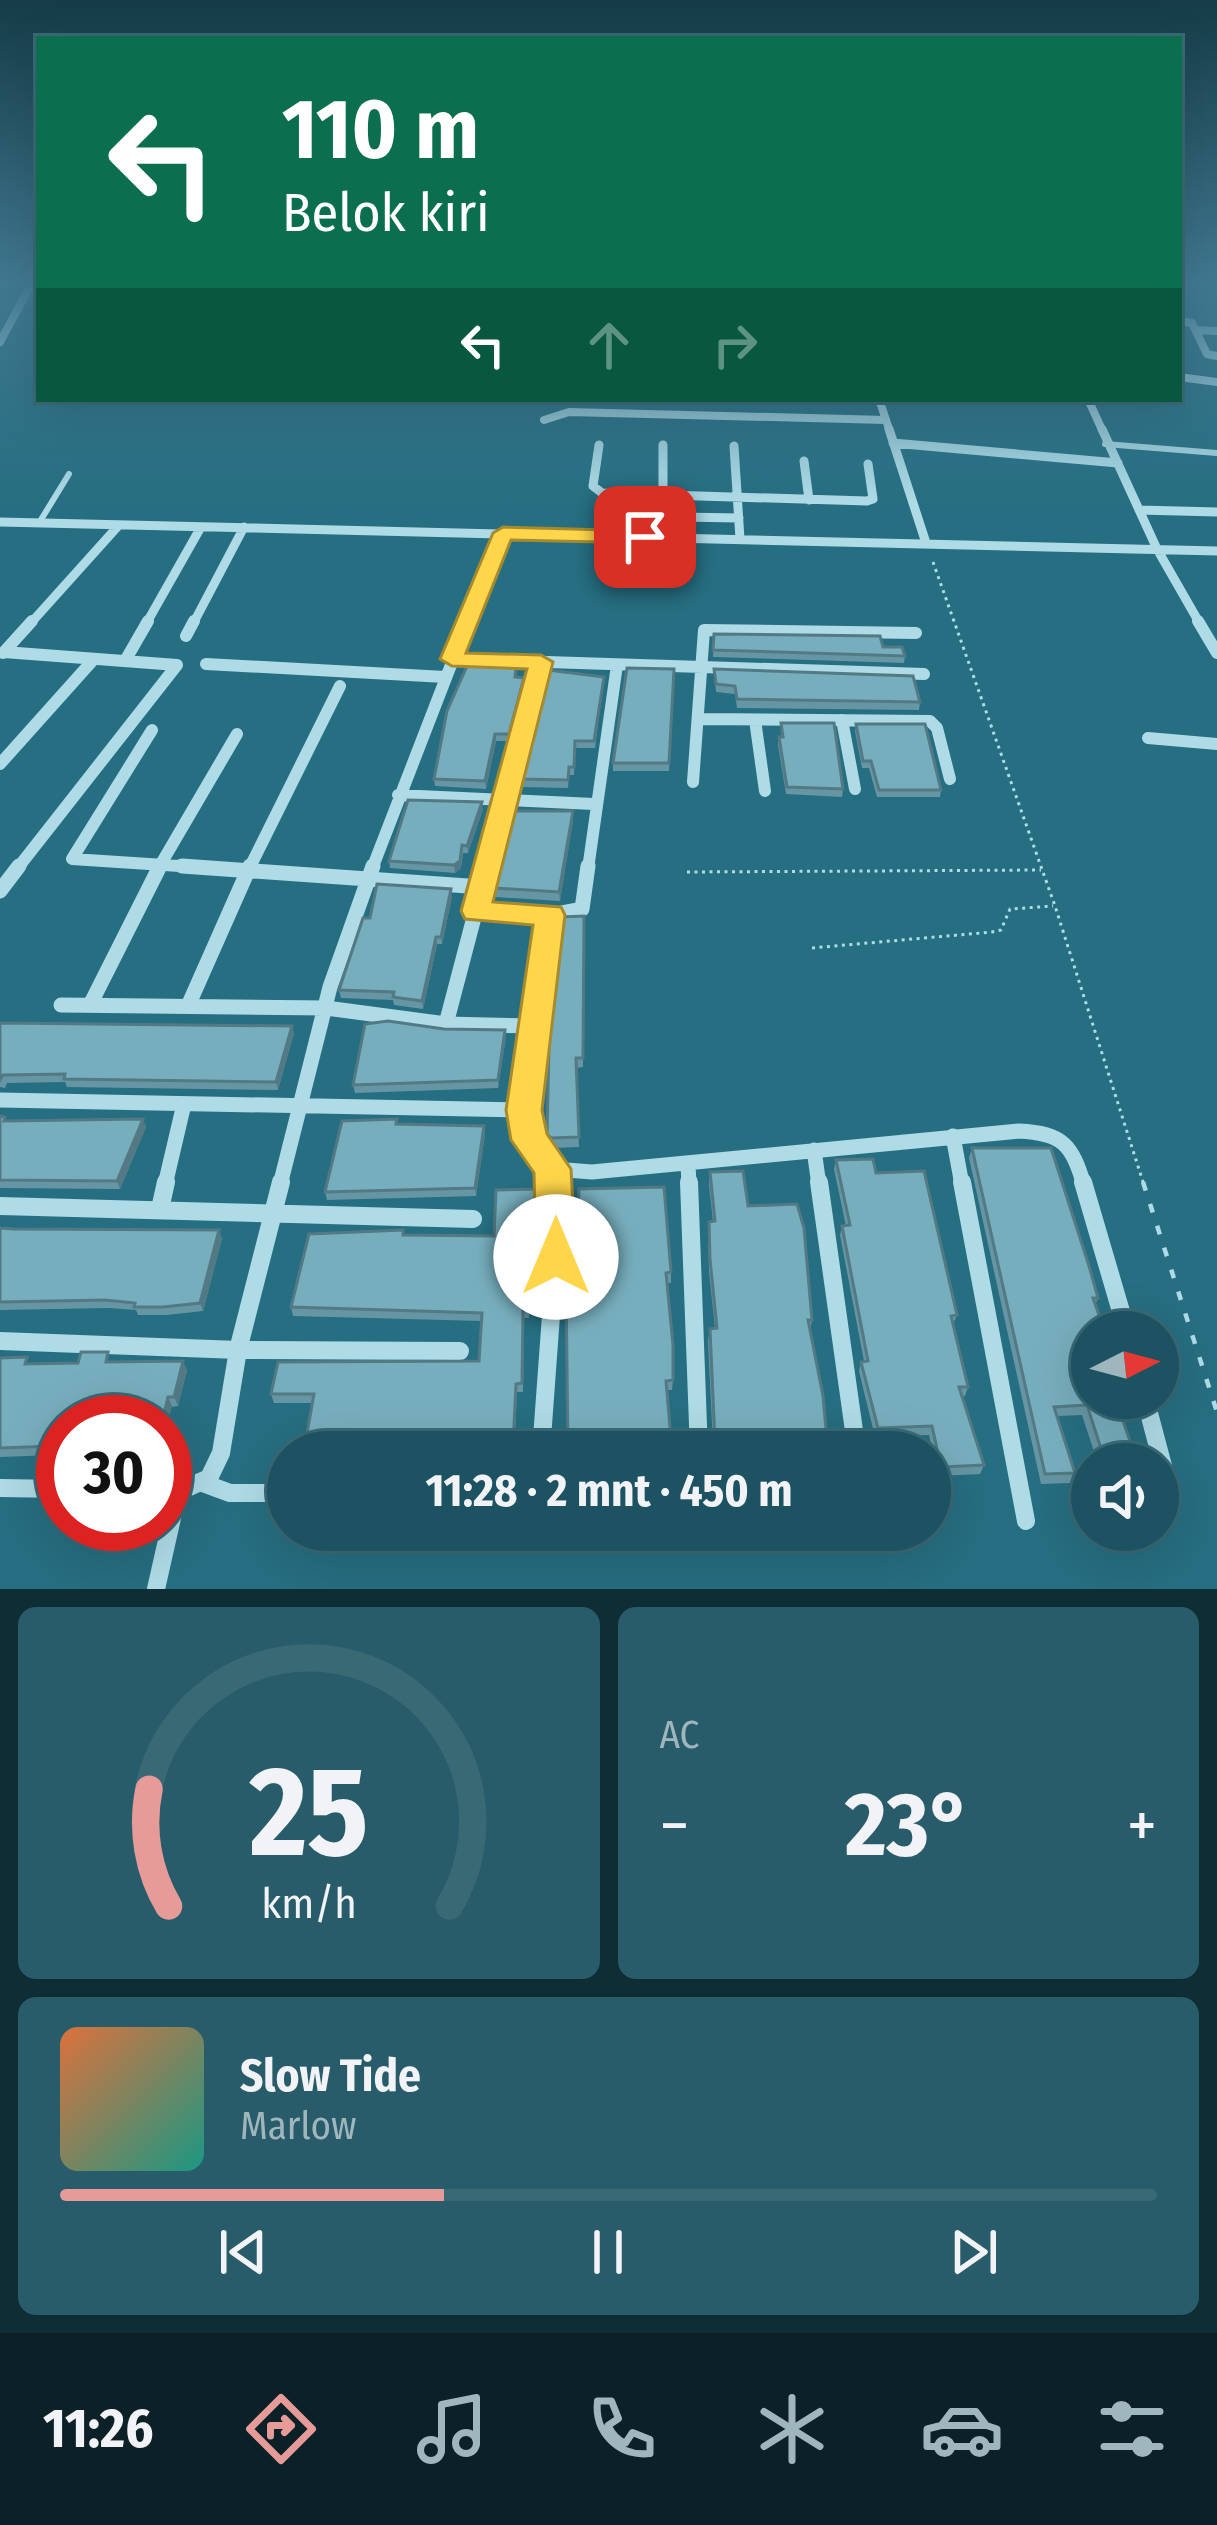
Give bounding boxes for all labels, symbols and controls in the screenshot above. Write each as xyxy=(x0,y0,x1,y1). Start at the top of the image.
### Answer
text: 110 m xyxy=(282,79,479,180)
icon: left xyxy=(84,84,240,240)
text: Belok kiri xyxy=(282,181,490,245)
icon: left xyxy=(450,312,516,378)
icon: ahead xyxy=(576,312,642,378)
icon: right xyxy=(702,312,768,378)
pin xyxy=(594,486,696,588)
icon: arrive xyxy=(612,504,678,570)
position arrow xyxy=(493,1194,619,1320)
north arrow xyxy=(1071,1311,1179,1419)
map controls xyxy=(1071,1311,1179,1551)
speed limit sign: 30 xyxy=(36,1395,192,1551)
button: sound xyxy=(1071,1443,1179,1551)
text: 11:28 · 2 mnt · 450 m xyxy=(425,1464,793,1518)
text: AC xyxy=(660,1712,699,1758)
text: 25 xyxy=(248,1738,368,1888)
text: 23° xyxy=(845,1771,971,1879)
text: − xyxy=(660,1786,689,1865)
text: + xyxy=(1127,1786,1157,1865)
text: km/h xyxy=(261,1878,357,1929)
text: Slow Tide xyxy=(240,2049,421,2103)
text: Marlow xyxy=(240,2103,357,2149)
icon: previous xyxy=(210,2219,276,2285)
icon: pause xyxy=(575,2219,641,2285)
icon: next xyxy=(941,2219,1007,2285)
icon: directions xyxy=(239,2387,323,2471)
icon: music xyxy=(410,2387,494,2471)
icon: phone xyxy=(580,2387,664,2471)
icon: climate xyxy=(750,2387,834,2471)
icon: car xyxy=(920,2387,1004,2471)
icon: filters xyxy=(1090,2387,1174,2471)
text: 11:26 xyxy=(43,2397,153,2461)

